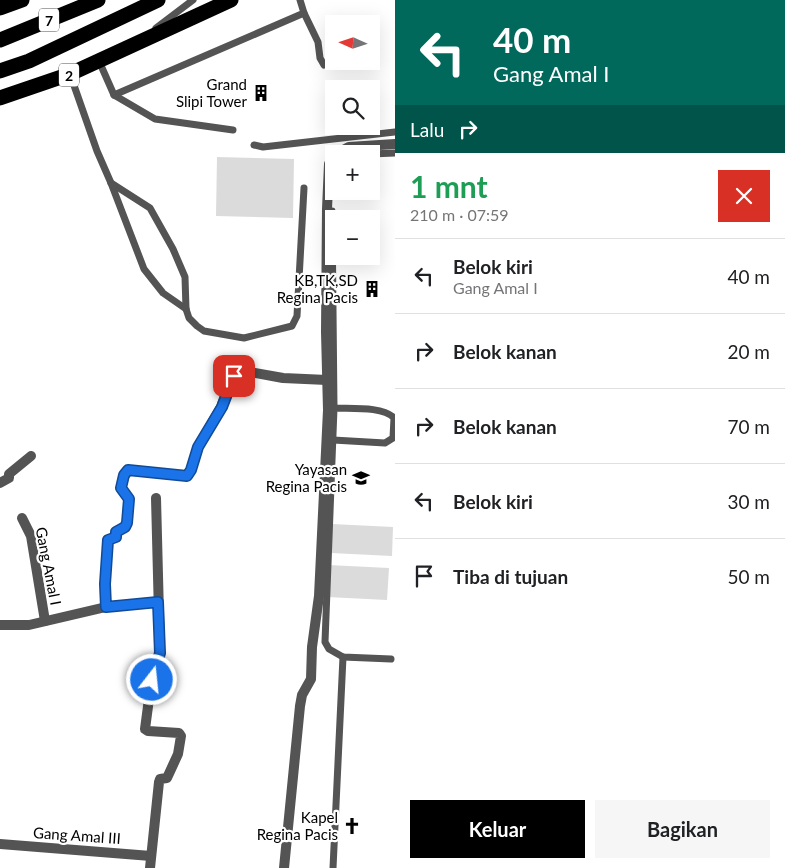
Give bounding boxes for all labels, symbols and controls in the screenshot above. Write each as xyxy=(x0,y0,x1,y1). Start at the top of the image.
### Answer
road number: 7 xyxy=(39,8,59,32)
north arrow xyxy=(325,15,380,70)
map controls xyxy=(325,15,380,265)
text: 40 m xyxy=(493,18,571,60)
icon: left xyxy=(410,20,475,85)
text: Gang Amal I xyxy=(493,60,609,87)
road number: 2 xyxy=(59,64,79,86)
place label: Grand Slipi Tower xyxy=(176,75,248,110)
button: search xyxy=(325,80,380,135)
building icon: Grand Slipi Tower xyxy=(251,83,271,103)
icon: right xyxy=(454,115,482,143)
text: Lalu xyxy=(410,118,444,141)
button: + xyxy=(325,145,380,200)
text: 1 mnt xyxy=(410,168,488,204)
button: close xyxy=(718,170,770,222)
text: 210 m · 07:59 xyxy=(410,205,509,224)
button: − xyxy=(325,210,380,265)
text: Belok kiri xyxy=(453,255,533,278)
icon: left xyxy=(410,262,438,290)
text: 40 m xyxy=(727,265,770,288)
place label: KB,TK,SD Regina Pacis xyxy=(277,271,358,306)
text: Gang Amal I xyxy=(453,278,538,297)
building icon: KB,TK,SD Regina Pacis xyxy=(362,279,382,299)
icon: right xyxy=(410,337,438,365)
text: Belok kanan xyxy=(453,340,557,363)
text: 20 m xyxy=(727,340,770,363)
pin xyxy=(213,355,255,397)
icon: arrive xyxy=(220,362,248,390)
icon: right xyxy=(410,412,438,440)
text: Belok kanan xyxy=(453,415,557,438)
text: 70 m xyxy=(727,415,770,438)
place label: Yayasan Regina Pacis xyxy=(266,460,347,495)
school or university icon: Yayasan Regina Pacis xyxy=(351,468,371,488)
icon: left xyxy=(410,487,438,515)
text: Belok kiri xyxy=(453,490,533,513)
text: 30 m xyxy=(727,490,770,513)
street label: Gang Amal I xyxy=(33,525,65,607)
icon: arrive xyxy=(410,562,438,590)
text: Tiba di tujuan xyxy=(453,565,568,588)
text: 50 m xyxy=(727,565,770,588)
position arrow xyxy=(125,653,177,705)
button: Keluar xyxy=(410,800,585,858)
button: Bagikan xyxy=(595,800,770,858)
place label: Kapel Regina Pacis xyxy=(257,808,338,843)
church icon: Kapel Regina Pacis xyxy=(342,816,362,836)
street label: Gang Amal III xyxy=(33,823,121,847)

